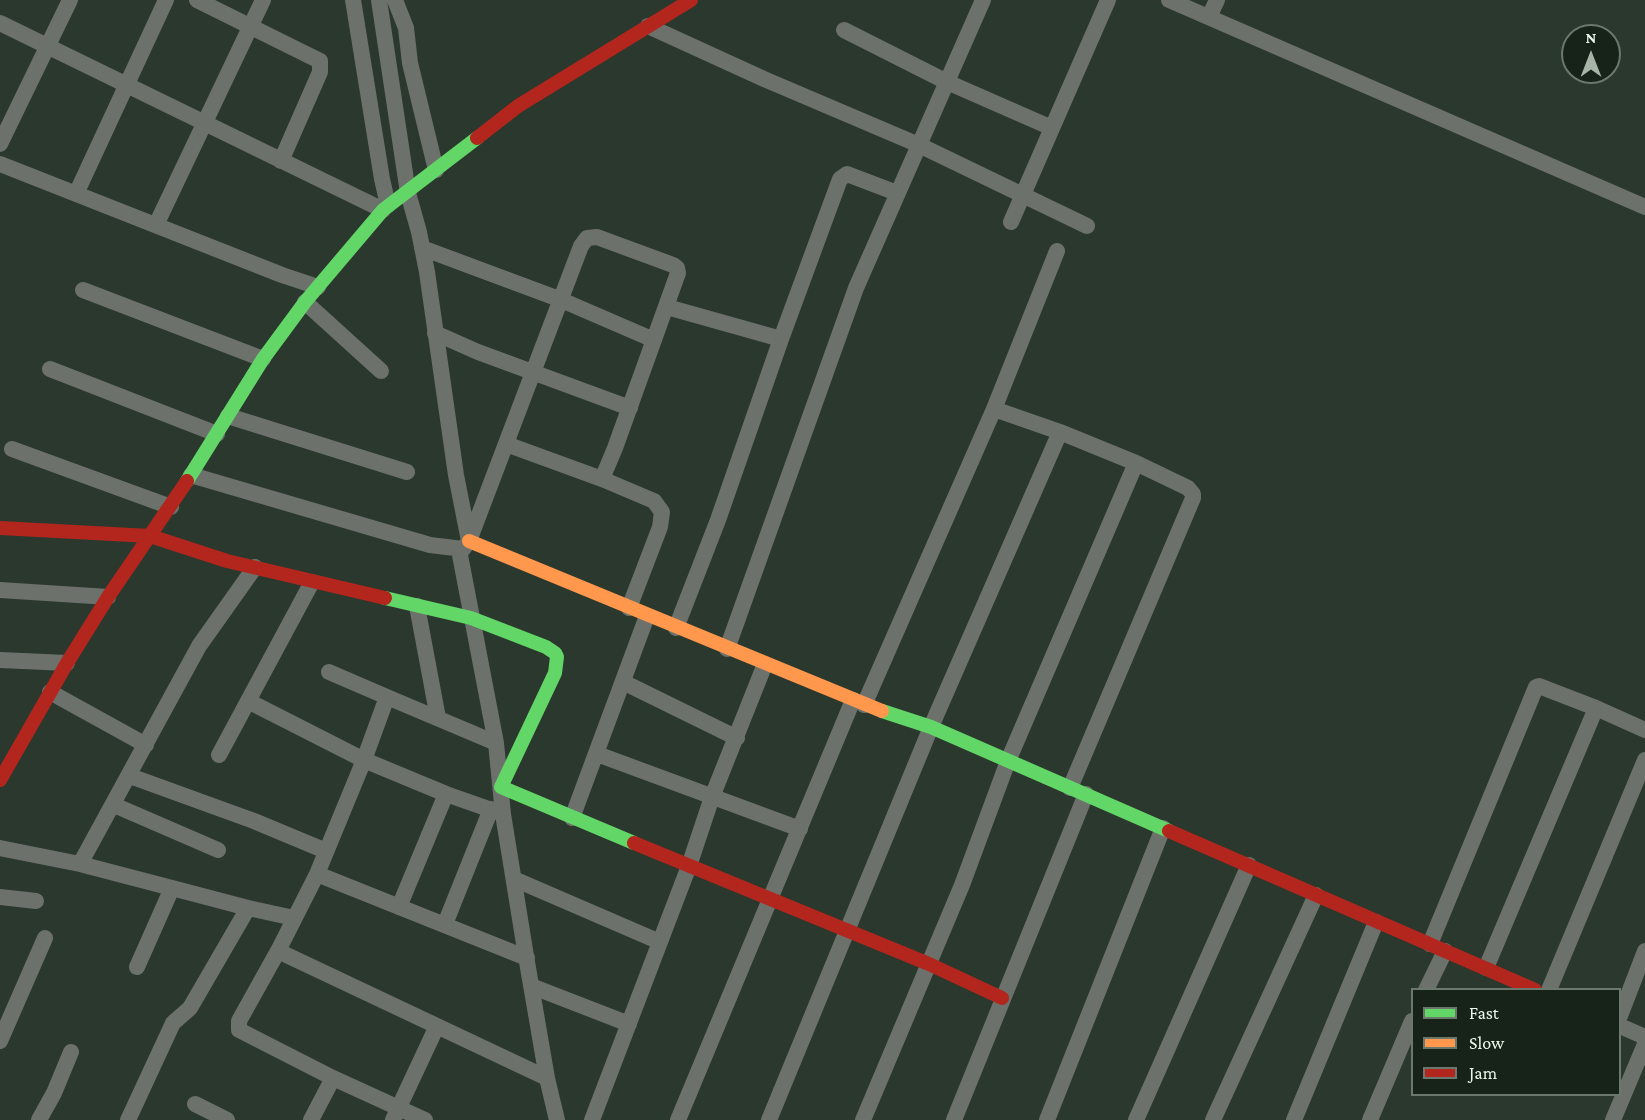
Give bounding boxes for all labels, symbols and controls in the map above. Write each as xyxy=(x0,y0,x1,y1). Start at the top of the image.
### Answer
north arrow xyxy=(1561,24,1621,84)
text: N xyxy=(1586,29,1596,46)
legend xyxy=(1411,988,1621,1096)
text: Fast xyxy=(1469,1003,1499,1023)
text: Slow xyxy=(1469,1033,1504,1053)
text: Jam xyxy=(1469,1063,1497,1083)

